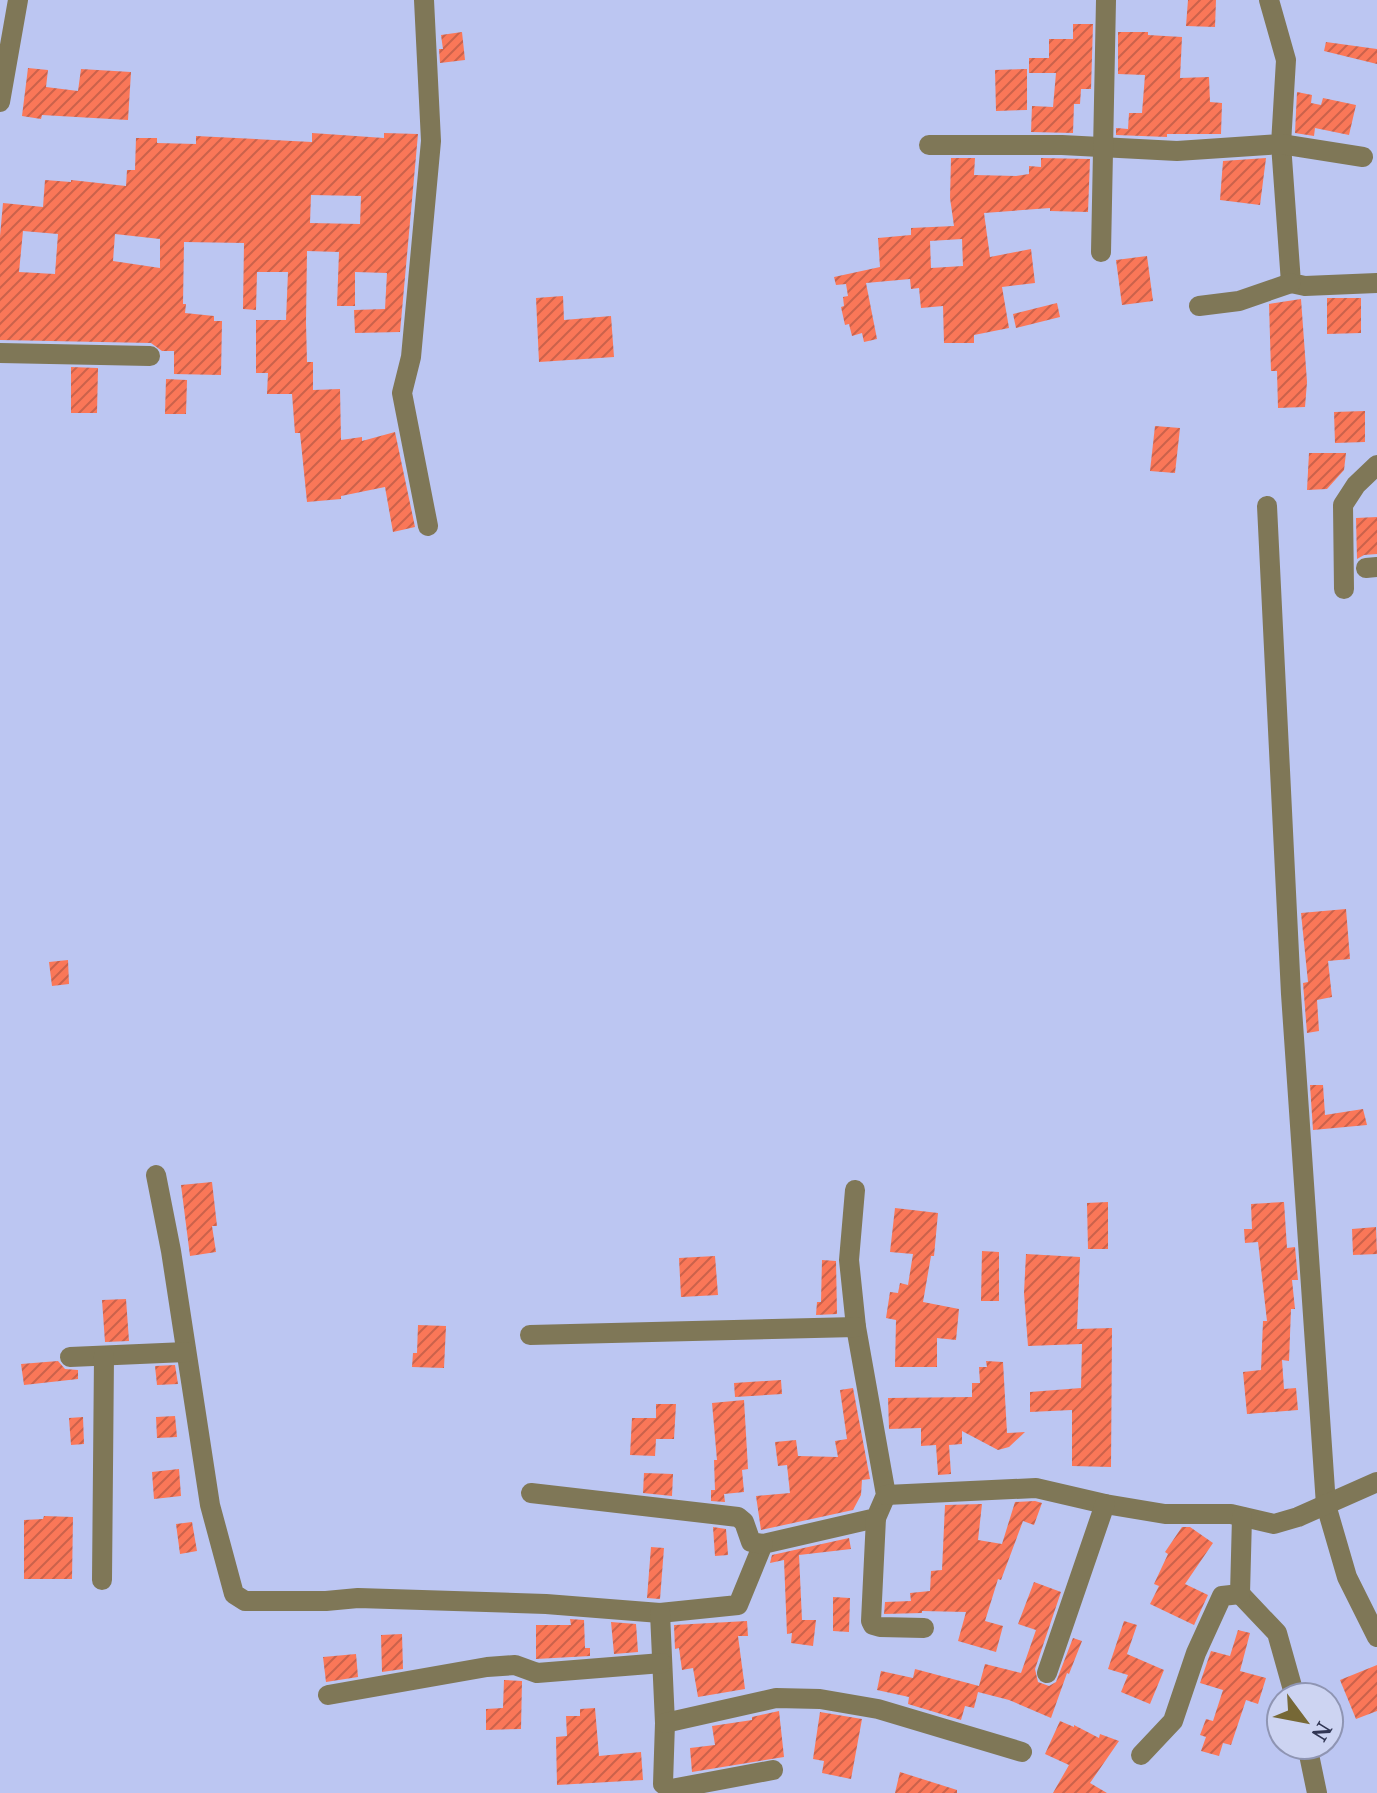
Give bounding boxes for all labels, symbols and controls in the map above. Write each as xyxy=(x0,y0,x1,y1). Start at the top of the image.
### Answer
north arrow xyxy=(1265,1681,1345,1761)
text: N xyxy=(1305,1717,1340,1747)

